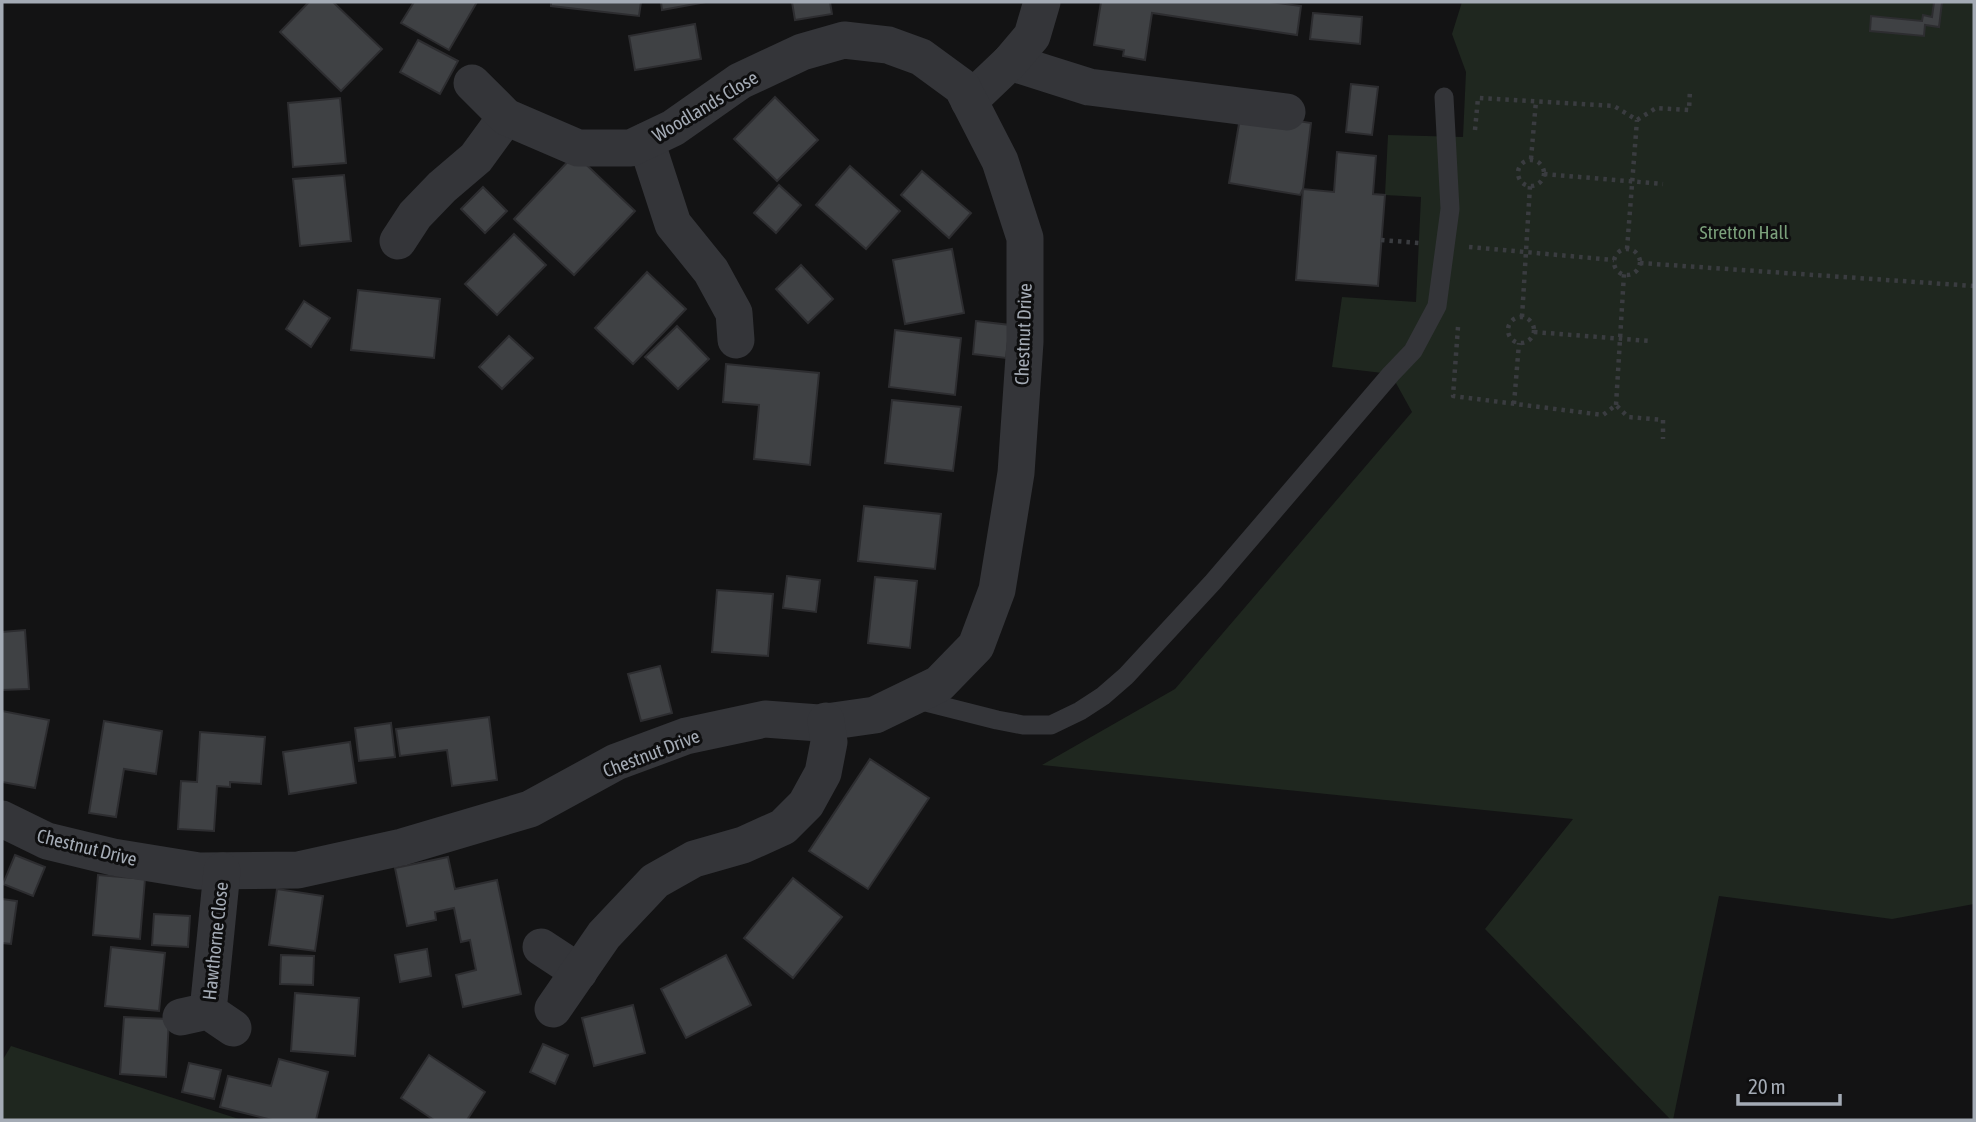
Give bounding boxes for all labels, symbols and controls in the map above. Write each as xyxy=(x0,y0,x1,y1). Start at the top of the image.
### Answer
street label: Woodlands Close xyxy=(648,66,762,146)
park label: Stretton Hall xyxy=(1699,221,1789,243)
street label: Chestnut Drive xyxy=(1010,283,1036,385)
street label: Chestnut Drive xyxy=(599,724,703,782)
street label: Chestnut Drive xyxy=(35,824,139,870)
street label: Hawthorne Close xyxy=(198,881,232,1001)
scale bar xyxy=(1738,1062,1840,1106)
text: 20 m xyxy=(1748,1074,1786,1098)

